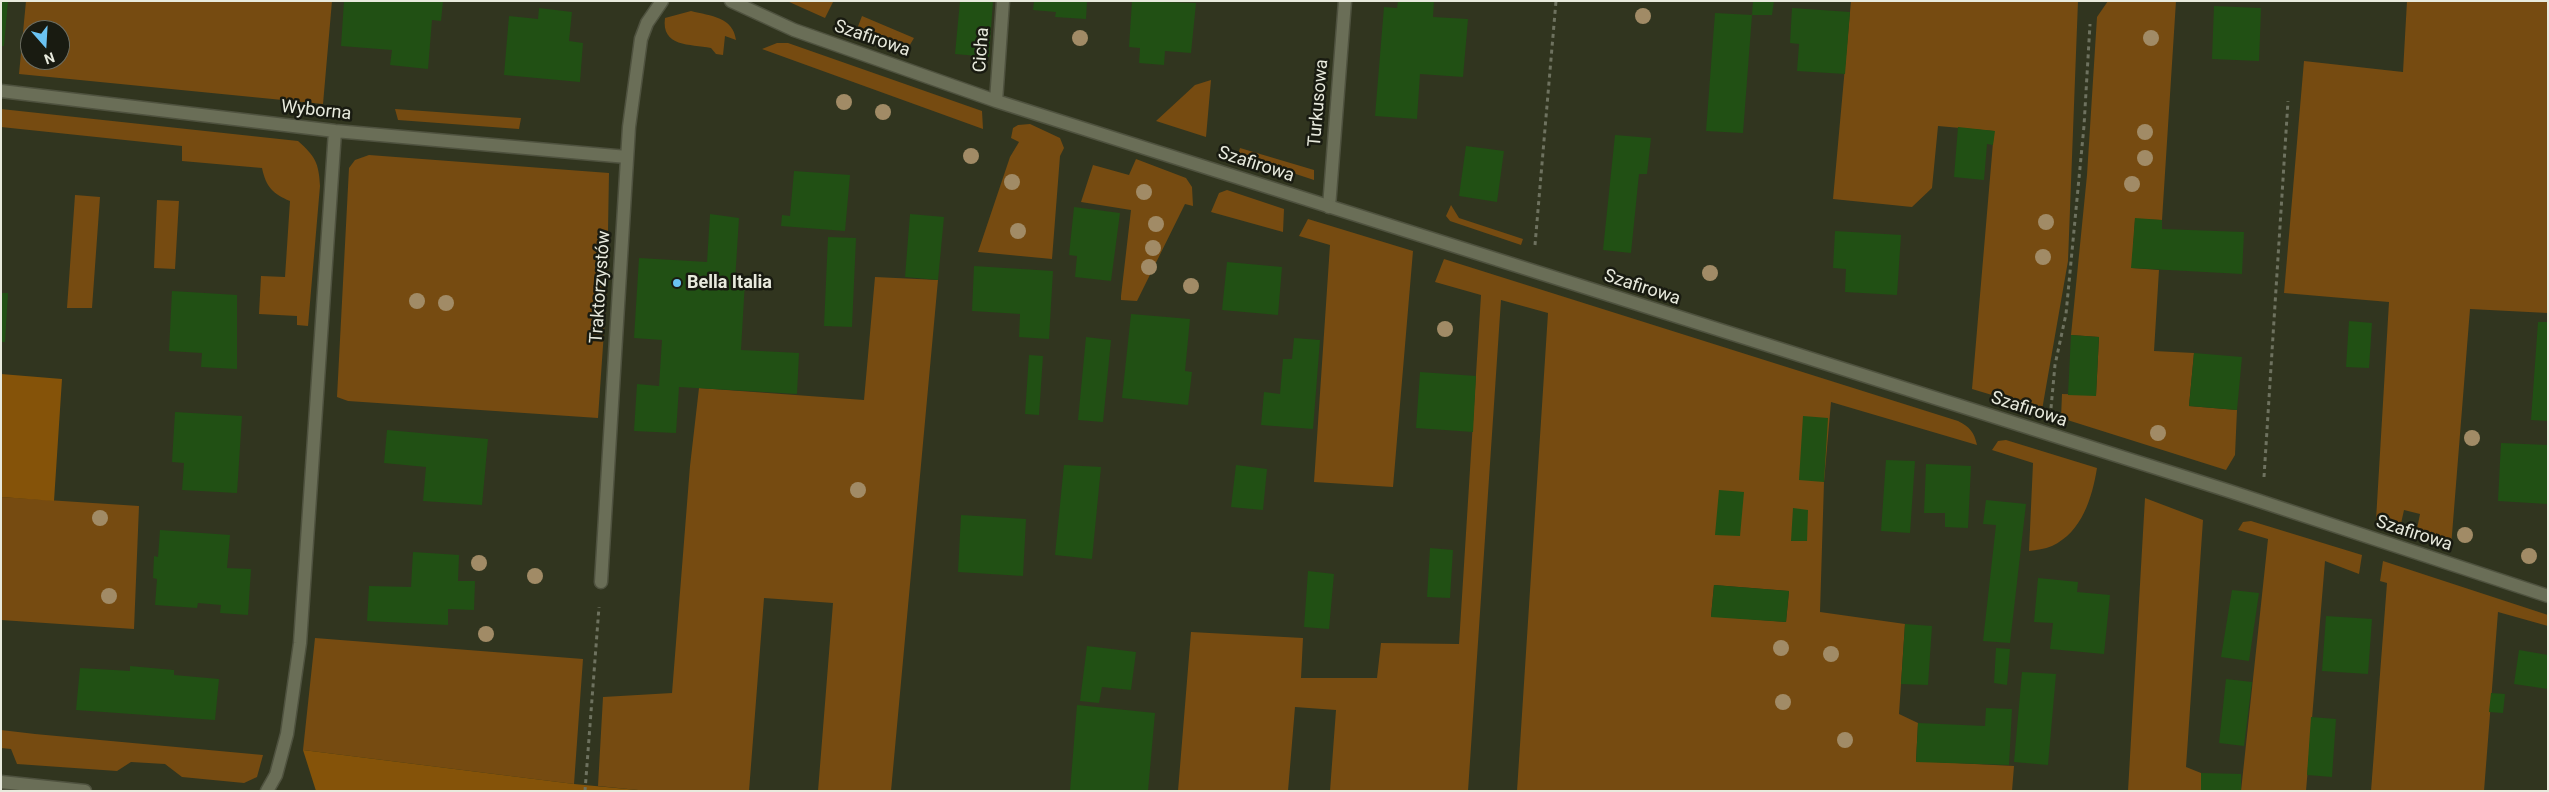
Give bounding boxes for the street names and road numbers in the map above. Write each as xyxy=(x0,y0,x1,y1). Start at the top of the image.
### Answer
street label: Szafirowa xyxy=(831,16,913,62)
street label: Cicha xyxy=(970,27,994,73)
street label: Turkusowa xyxy=(1304,58,1334,148)
street label: Wyborna xyxy=(280,97,352,125)
street label: Szafirowa xyxy=(1215,143,1297,187)
street label: Traktorzystów xyxy=(586,230,616,344)
street label: Szafirowa xyxy=(1601,266,1683,310)
street label: Szafirowa xyxy=(1988,388,2070,432)
street label: Szafirowa xyxy=(2373,512,2455,556)

